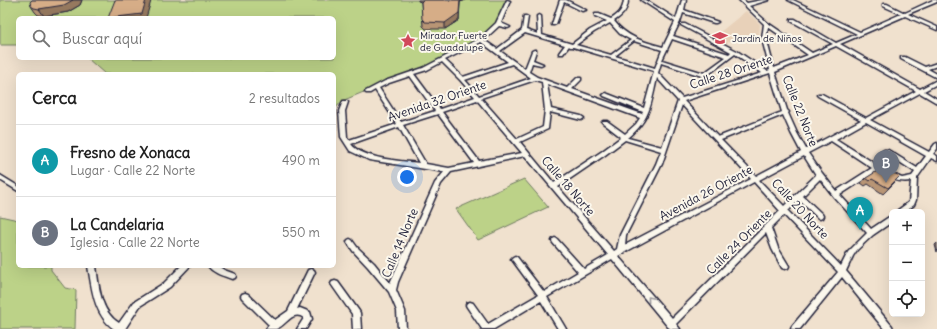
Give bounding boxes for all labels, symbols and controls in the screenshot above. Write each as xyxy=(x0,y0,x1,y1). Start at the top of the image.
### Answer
search box xyxy=(16,16,336,60)
icon: search xyxy=(30,27,52,49)
text: Buscar aquí xyxy=(62,29,142,48)
place label: Mirador Fuerte de Guadalupe xyxy=(420,29,487,54)
school or university icon: Jardín de Niños xyxy=(711,29,729,47)
place icon: Mirador Fuerte de Guadalupe xyxy=(399,32,417,50)
place label: Jardín de Niños xyxy=(732,32,802,45)
street label: Calle 28 Oriente xyxy=(688,51,774,92)
street label: Calle 22 Norte xyxy=(779,73,822,149)
street label: Avenida 32 Oriente xyxy=(386,77,488,124)
text: Cerca xyxy=(32,87,77,109)
text: 2 resultados xyxy=(249,90,320,107)
text: Fresno de Xonaca xyxy=(70,143,190,162)
pin: B xyxy=(873,150,899,183)
text: A xyxy=(41,152,49,169)
text: 490 m xyxy=(282,152,320,169)
street label: Calle 18 Norte xyxy=(538,153,598,219)
text: Lugar · Calle 22 Norte xyxy=(70,162,195,179)
street label: Avenida 26 Oriente xyxy=(657,162,755,223)
your location xyxy=(397,167,417,187)
street label: Calle 20 Norte xyxy=(769,175,832,242)
pin: A xyxy=(847,197,873,230)
street label: Calle 14 Norte xyxy=(378,206,421,280)
street label: Calle 24 Oriente xyxy=(703,206,774,277)
map controls xyxy=(889,209,925,317)
button: + xyxy=(889,209,925,245)
text: La Candelaria xyxy=(70,215,164,234)
text: B xyxy=(41,224,49,241)
text: 550 m xyxy=(282,224,320,241)
text: Iglesia · Calle 22 Norte xyxy=(70,234,200,251)
button: − xyxy=(889,245,925,281)
button: locate xyxy=(889,281,925,317)
one-way arrow xyxy=(648,296,655,304)

